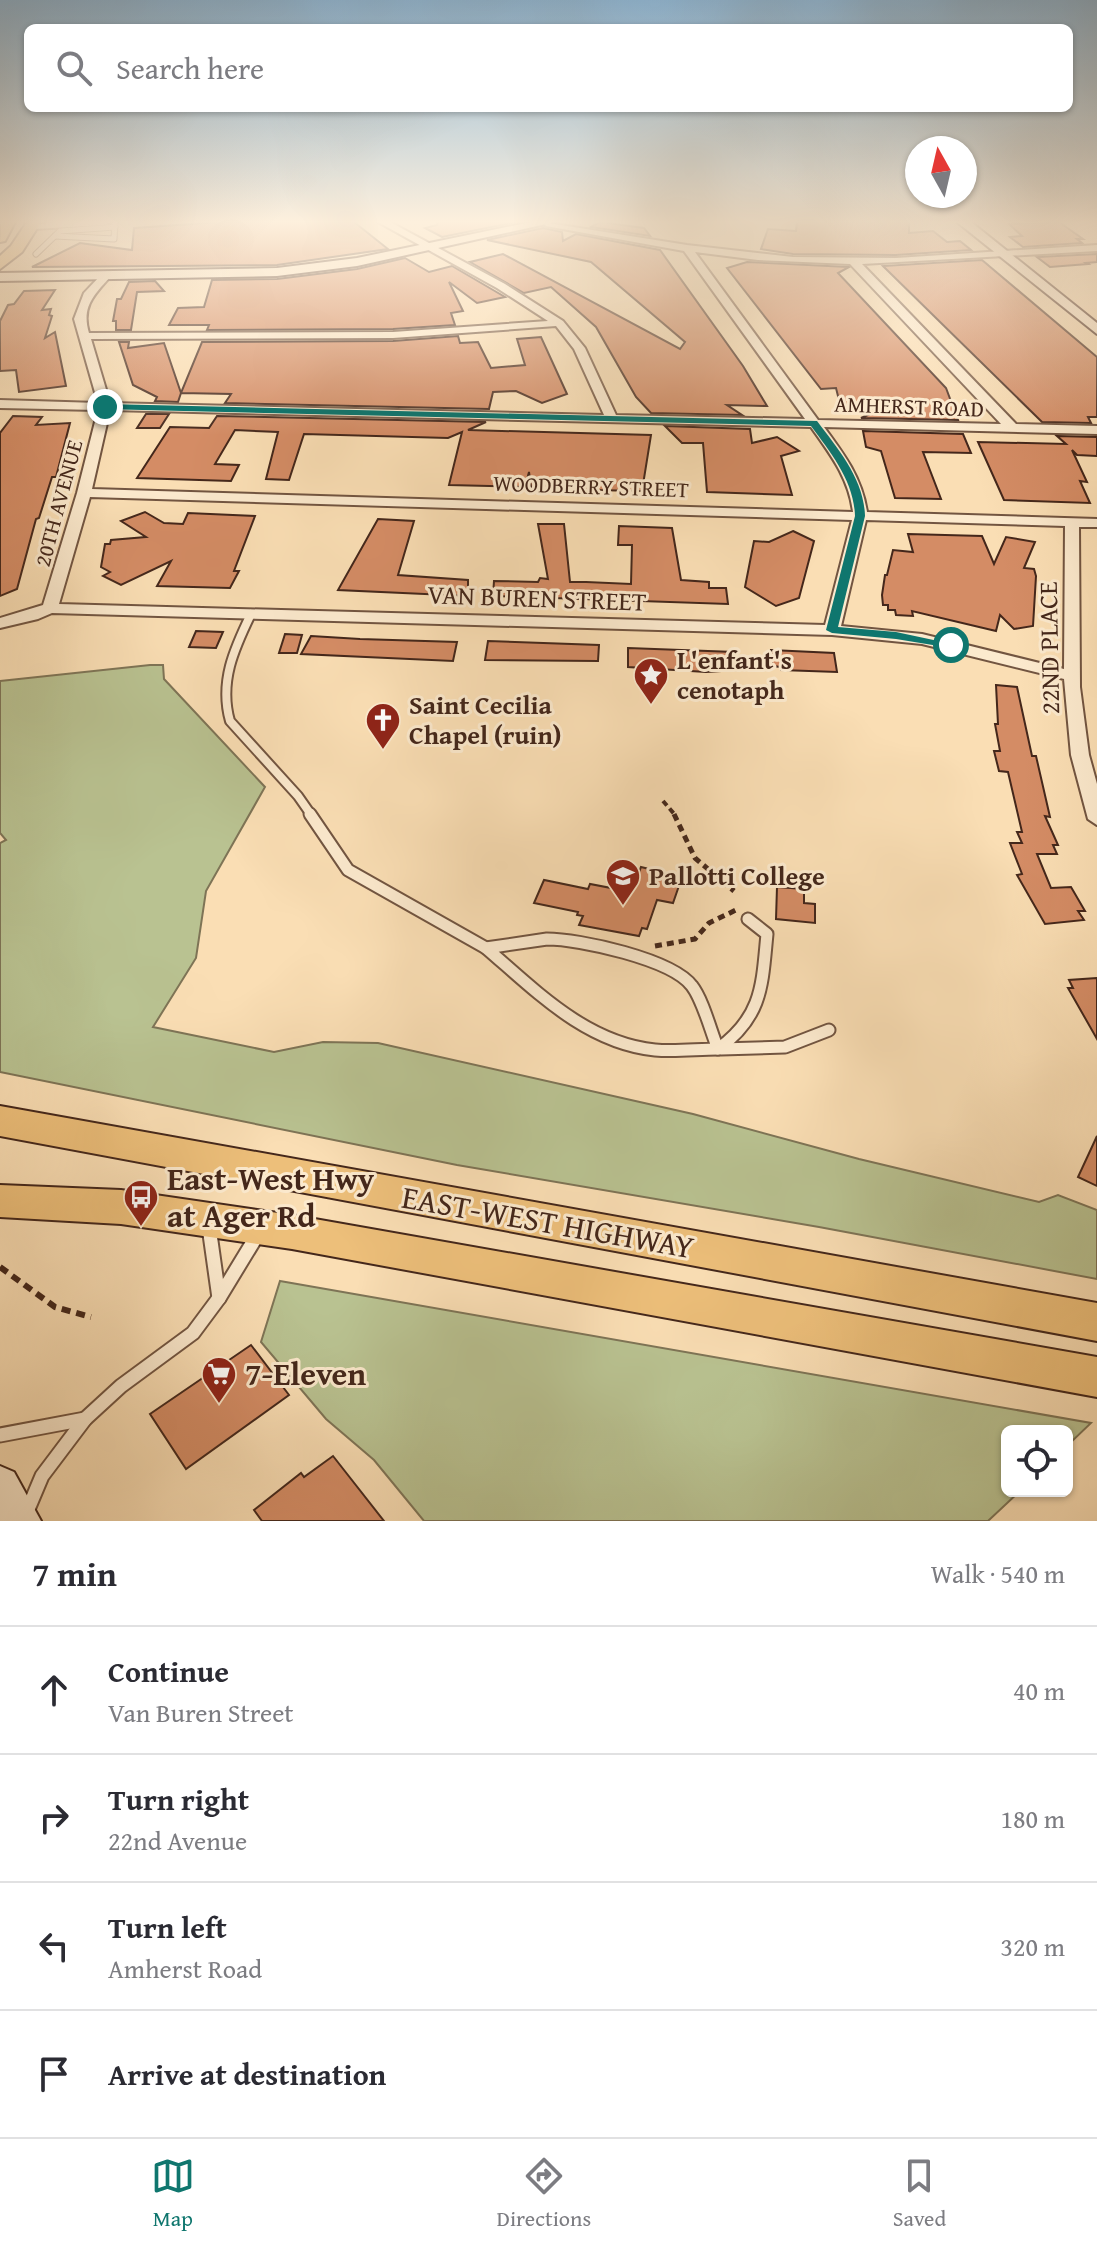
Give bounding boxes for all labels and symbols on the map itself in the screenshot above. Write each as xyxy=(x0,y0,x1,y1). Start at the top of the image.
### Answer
north arrow xyxy=(905,136,977,208)
street label: AMHERST ROAD xyxy=(834,387,984,425)
route end xyxy=(87,389,123,425)
street label: 20TH AVENUE xyxy=(26,436,90,570)
street label: WOODBERRY STREET xyxy=(493,467,689,505)
street label: VAN BUREN STREET xyxy=(427,574,647,621)
street label: 22ND PLACE xyxy=(1028,581,1069,715)
route start xyxy=(933,627,969,663)
place label: L'enfant's cenotaph xyxy=(677,640,792,709)
place icon: L'enfant's cenotaph xyxy=(632,656,670,706)
place label: Saint Cecilia Chapel (ruin) xyxy=(409,685,562,754)
church icon: Saint Cecilia Chapel (ruin) xyxy=(364,701,402,751)
place label: Pallotti College xyxy=(649,856,825,895)
school or university icon: Pallotti College xyxy=(604,857,642,907)
place label: East-West Hwy at Ager Rd xyxy=(167,1155,375,1239)
street label: EAST-WEST HIGHWAY xyxy=(398,1173,698,1270)
bus stop icon: East-West Hwy at Ager Rd xyxy=(122,1178,160,1228)
place label: 7-Eleven xyxy=(245,1350,366,1397)
supermarket icon: 7-Eleven xyxy=(200,1355,238,1405)

